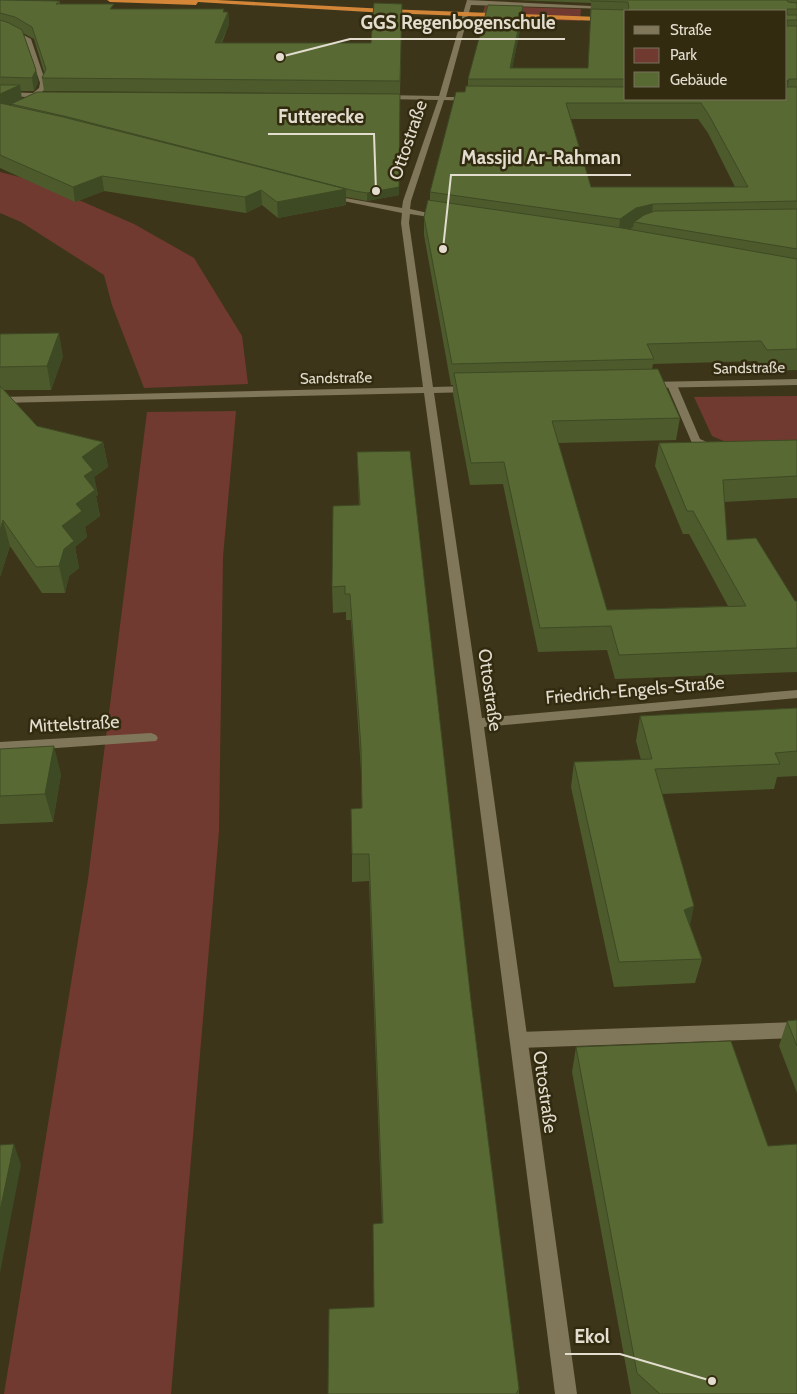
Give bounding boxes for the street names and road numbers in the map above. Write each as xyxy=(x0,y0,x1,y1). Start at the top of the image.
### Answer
street label: Ottostraße xyxy=(384,97,432,183)
street label: Sandstraße xyxy=(713,358,785,378)
street label: Sandstraße xyxy=(300,368,372,388)
street label: Ottostraße xyxy=(473,647,507,733)
street label: Friedrich-Engels-Straße xyxy=(545,671,725,709)
street label: Mittelstraße xyxy=(28,711,120,737)
street label: Ottostraße xyxy=(528,1049,562,1135)

